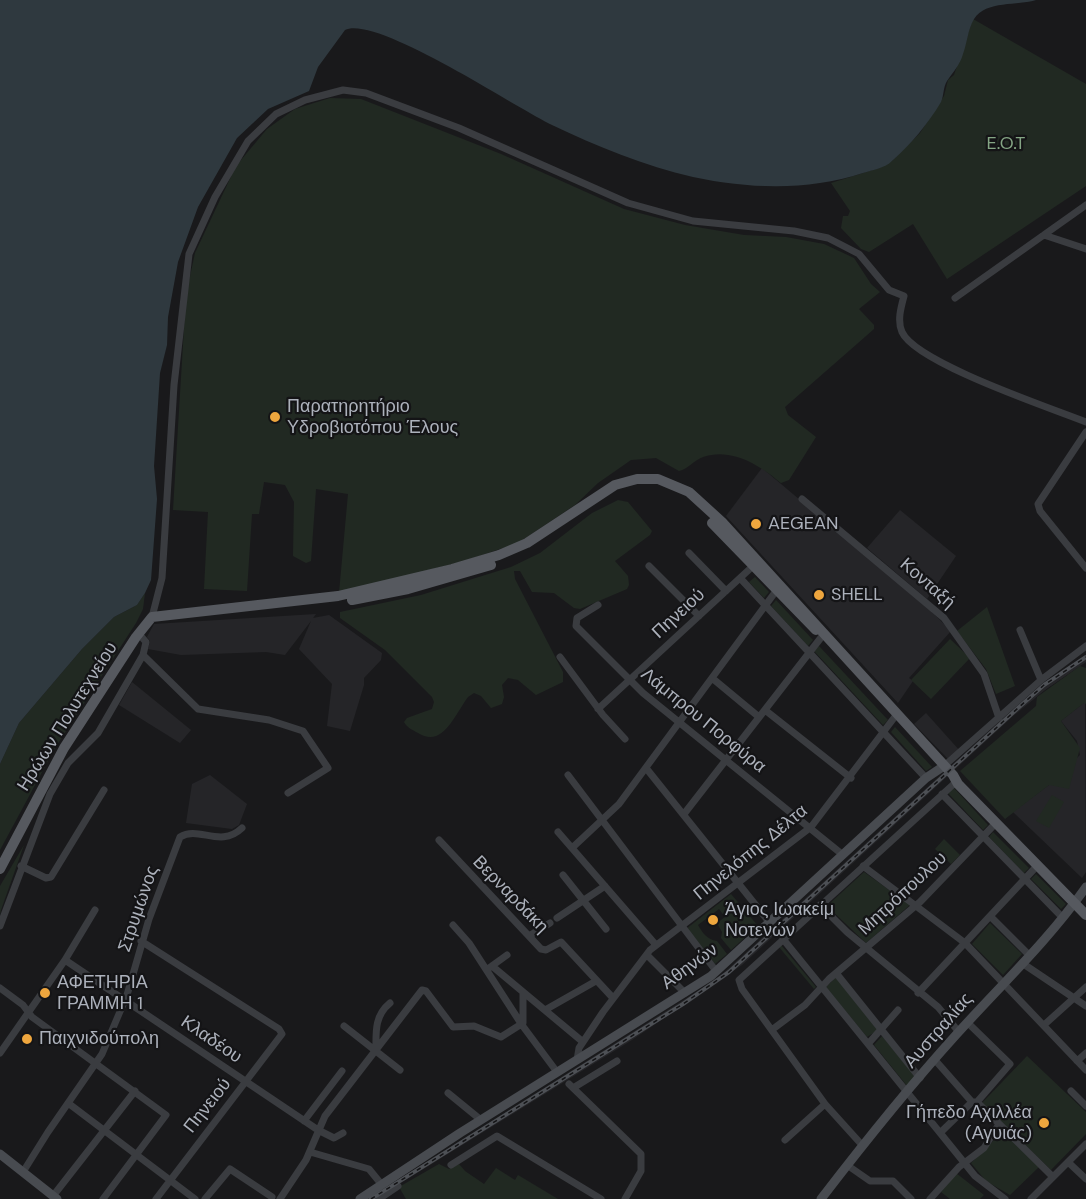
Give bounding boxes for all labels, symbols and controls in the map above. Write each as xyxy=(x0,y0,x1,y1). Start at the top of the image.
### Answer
park label: E.O.T xyxy=(987,133,1025,155)
place label: Παρατηρητήριο Υδροβιοτόπου Έλους xyxy=(287,396,458,438)
marker: Παρατηρητήριο Υδροβιοτόπου Έλους xyxy=(268,410,282,424)
place label: AEGEAN xyxy=(768,513,838,535)
marker: AEGEAN xyxy=(749,517,763,531)
street label: Κονταξή xyxy=(895,554,959,614)
street label: Πηνειού xyxy=(648,584,710,644)
place label: SHELL xyxy=(831,584,883,606)
marker: SHELL xyxy=(812,588,826,602)
street label: Ηρώων Πολυτεχνείου xyxy=(13,638,123,796)
street label: Λάμπρου Πορφύρα xyxy=(636,664,770,778)
street label: Πηνελόπης Δέλτα xyxy=(690,800,812,906)
street label: Μητρόπουλου xyxy=(855,848,951,940)
street label: Βερναρδάκη xyxy=(468,852,552,938)
street label: Στρυμώνος xyxy=(114,863,164,955)
place label: Άγιος Ιωακείμ Νοτενών xyxy=(725,899,834,942)
marker: Άγιος Ιωακείμ Νοτενών xyxy=(706,913,720,927)
street label: Αθηνών xyxy=(658,939,722,995)
place label: ΑΦΕΤΗΡΙΑ ΓΡΑΜΜΗ 1 xyxy=(57,972,148,1014)
marker: ΑΦΕΤΗΡΙΑ ΓΡΑΜΜΗ 1 xyxy=(38,986,52,1000)
street label: Αυστραλίας xyxy=(900,989,978,1073)
street label: Κλαδέου xyxy=(176,1012,246,1068)
place label: Παιχνιδούπολη xyxy=(39,1028,159,1050)
marker: Παιχνιδούπολη xyxy=(20,1032,34,1046)
street label: Πηνειού xyxy=(180,1074,236,1138)
place label: Γήπεδο Αχιλλέα (Αγυιάς) xyxy=(906,1102,1032,1144)
marker: Γήπεδο Αχιλλέα (Αγυιάς) xyxy=(1037,1116,1051,1130)

